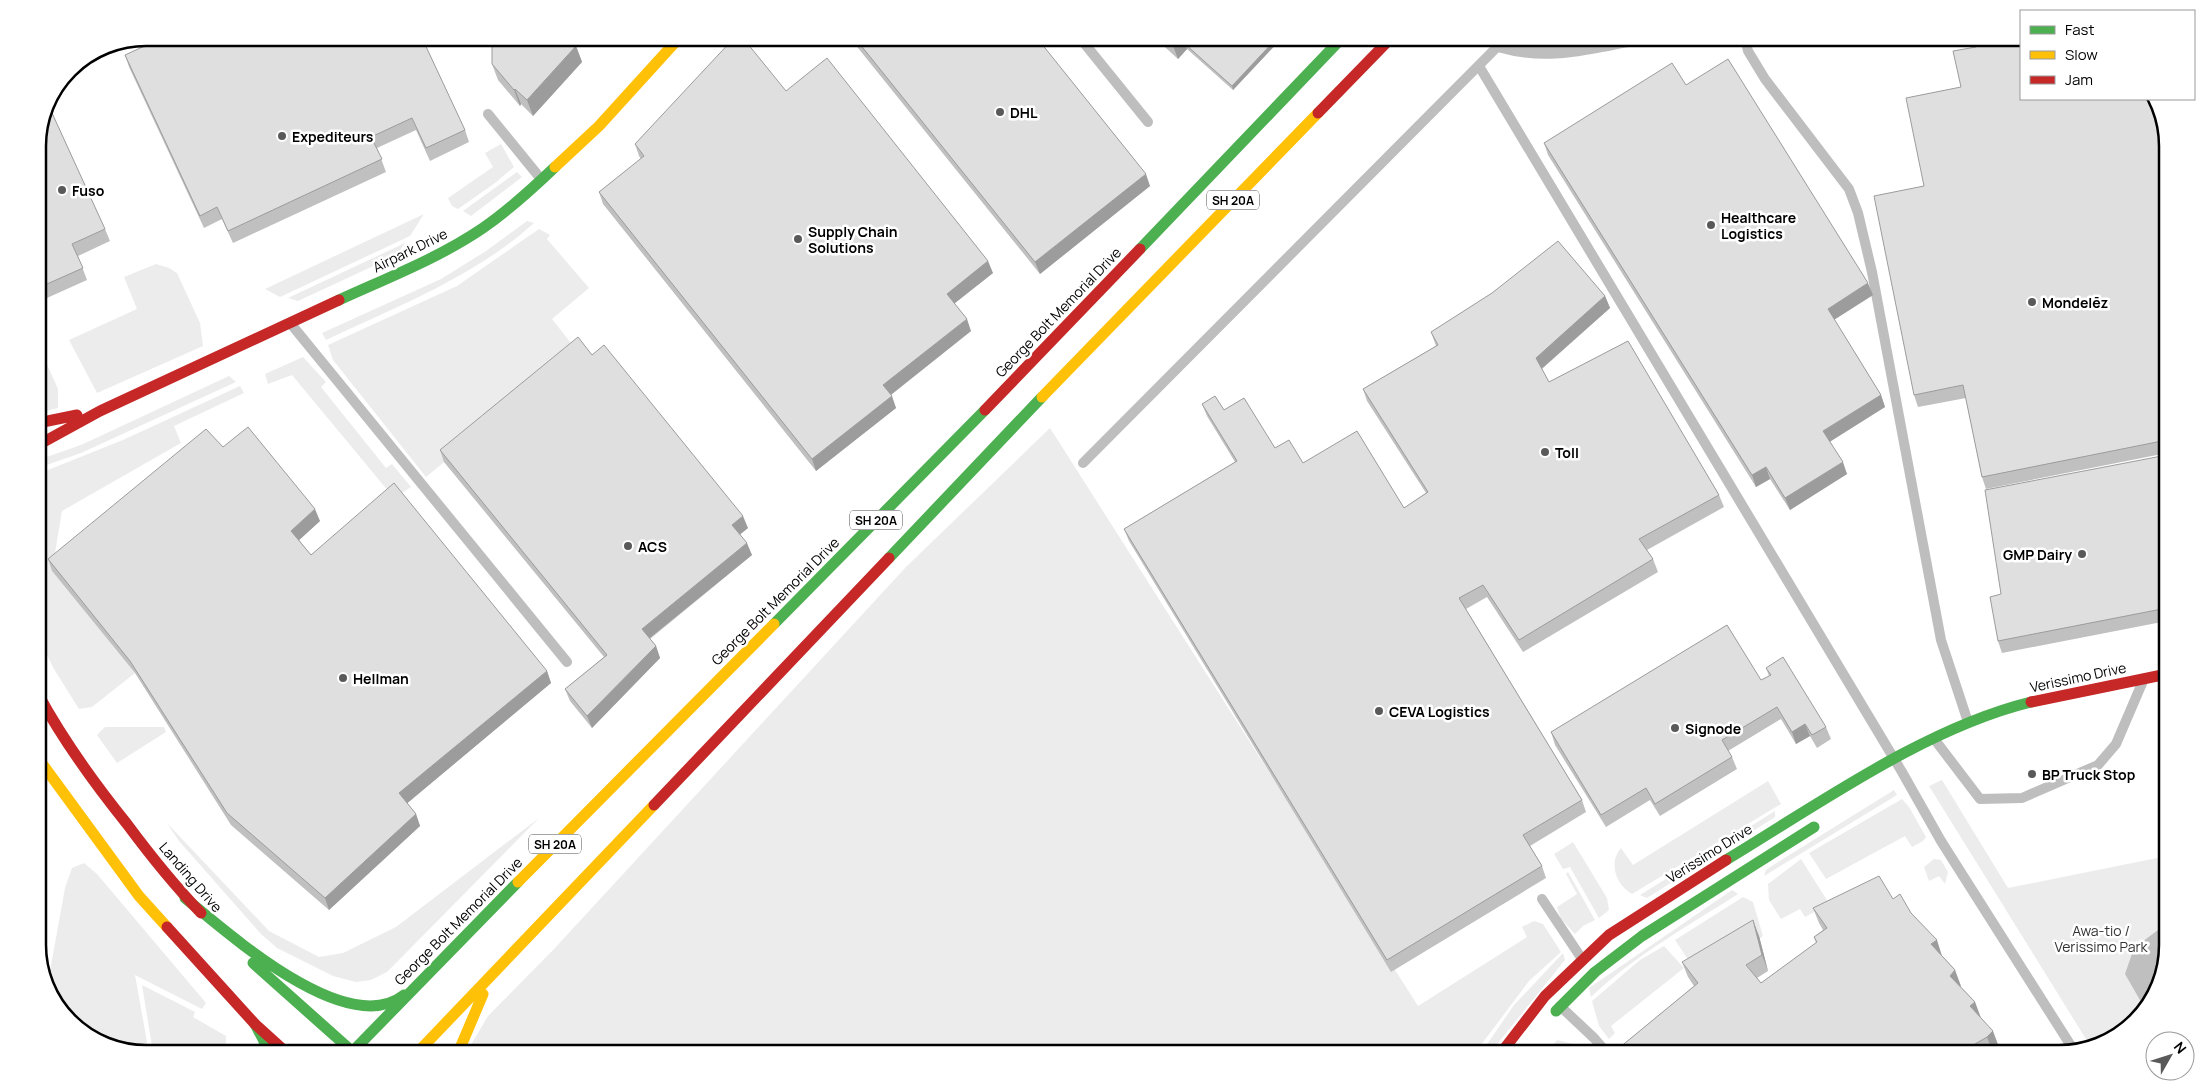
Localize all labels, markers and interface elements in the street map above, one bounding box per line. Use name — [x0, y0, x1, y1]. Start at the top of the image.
legend — [2020, 10, 2195, 100]
text: Fast — [2065, 19, 2094, 40]
text: Slow — [2065, 44, 2098, 65]
text: Jam — [2065, 69, 2093, 90]
place label: DHL — [1010, 103, 1038, 122]
marker: DHL — [994, 106, 1006, 118]
place label: Expediteurs — [292, 127, 374, 146]
marker: Expediteurs — [276, 130, 288, 142]
place label: Fuso — [72, 181, 105, 200]
marker: Fuso — [56, 184, 68, 196]
road number: SH 20A — [1207, 190, 1259, 210]
place label: Healthcare Logistics — [1721, 208, 1796, 243]
marker: Healthcare Logistics — [1705, 219, 1717, 231]
place label: Supply Chain Solutions — [808, 222, 898, 257]
street label: Airpark Drive — [370, 224, 450, 276]
marker: Supply Chain Solutions — [792, 233, 804, 245]
street label: George Bolt Memorial Drive — [991, 243, 1125, 381]
place label: Mondelēz — [2042, 293, 2108, 312]
marker: Mondelēz — [2026, 296, 2038, 308]
place label: Toll — [1555, 443, 1579, 462]
marker: Toll — [1539, 446, 1551, 458]
road number: SH 20A — [850, 510, 902, 530]
street label: George Bolt Memorial Drive — [707, 533, 843, 669]
place label: ACS — [638, 537, 667, 556]
marker: ACS — [622, 540, 634, 552]
place label: GMP Dairy — [2003, 545, 2072, 564]
marker: GMP Dairy — [2076, 548, 2088, 560]
street label: Verissimo Drive — [2028, 658, 2128, 696]
place label: Hellman — [353, 669, 409, 688]
marker: Hellman — [337, 672, 349, 684]
place label: CEVA Logistics — [1389, 702, 1490, 721]
marker: CEVA Logistics — [1373, 705, 1385, 717]
place label: Signode — [1685, 719, 1741, 738]
marker: Signode — [1669, 722, 1681, 734]
place label: BP Truck Stop — [2042, 765, 2136, 784]
marker: BP Truck Stop — [2026, 768, 2038, 780]
street label: Verissimo Drive — [1663, 819, 1755, 887]
road number: SH 20A — [529, 834, 581, 854]
street label: Landing Drive — [155, 838, 227, 916]
street label: George Bolt Memorial Drive — [390, 853, 526, 989]
park label: Awa-tio / Verissimo Park — [2055, 921, 2148, 956]
north arrow — [2145, 1031, 2195, 1081]
text: N — [2170, 1038, 2191, 1057]

